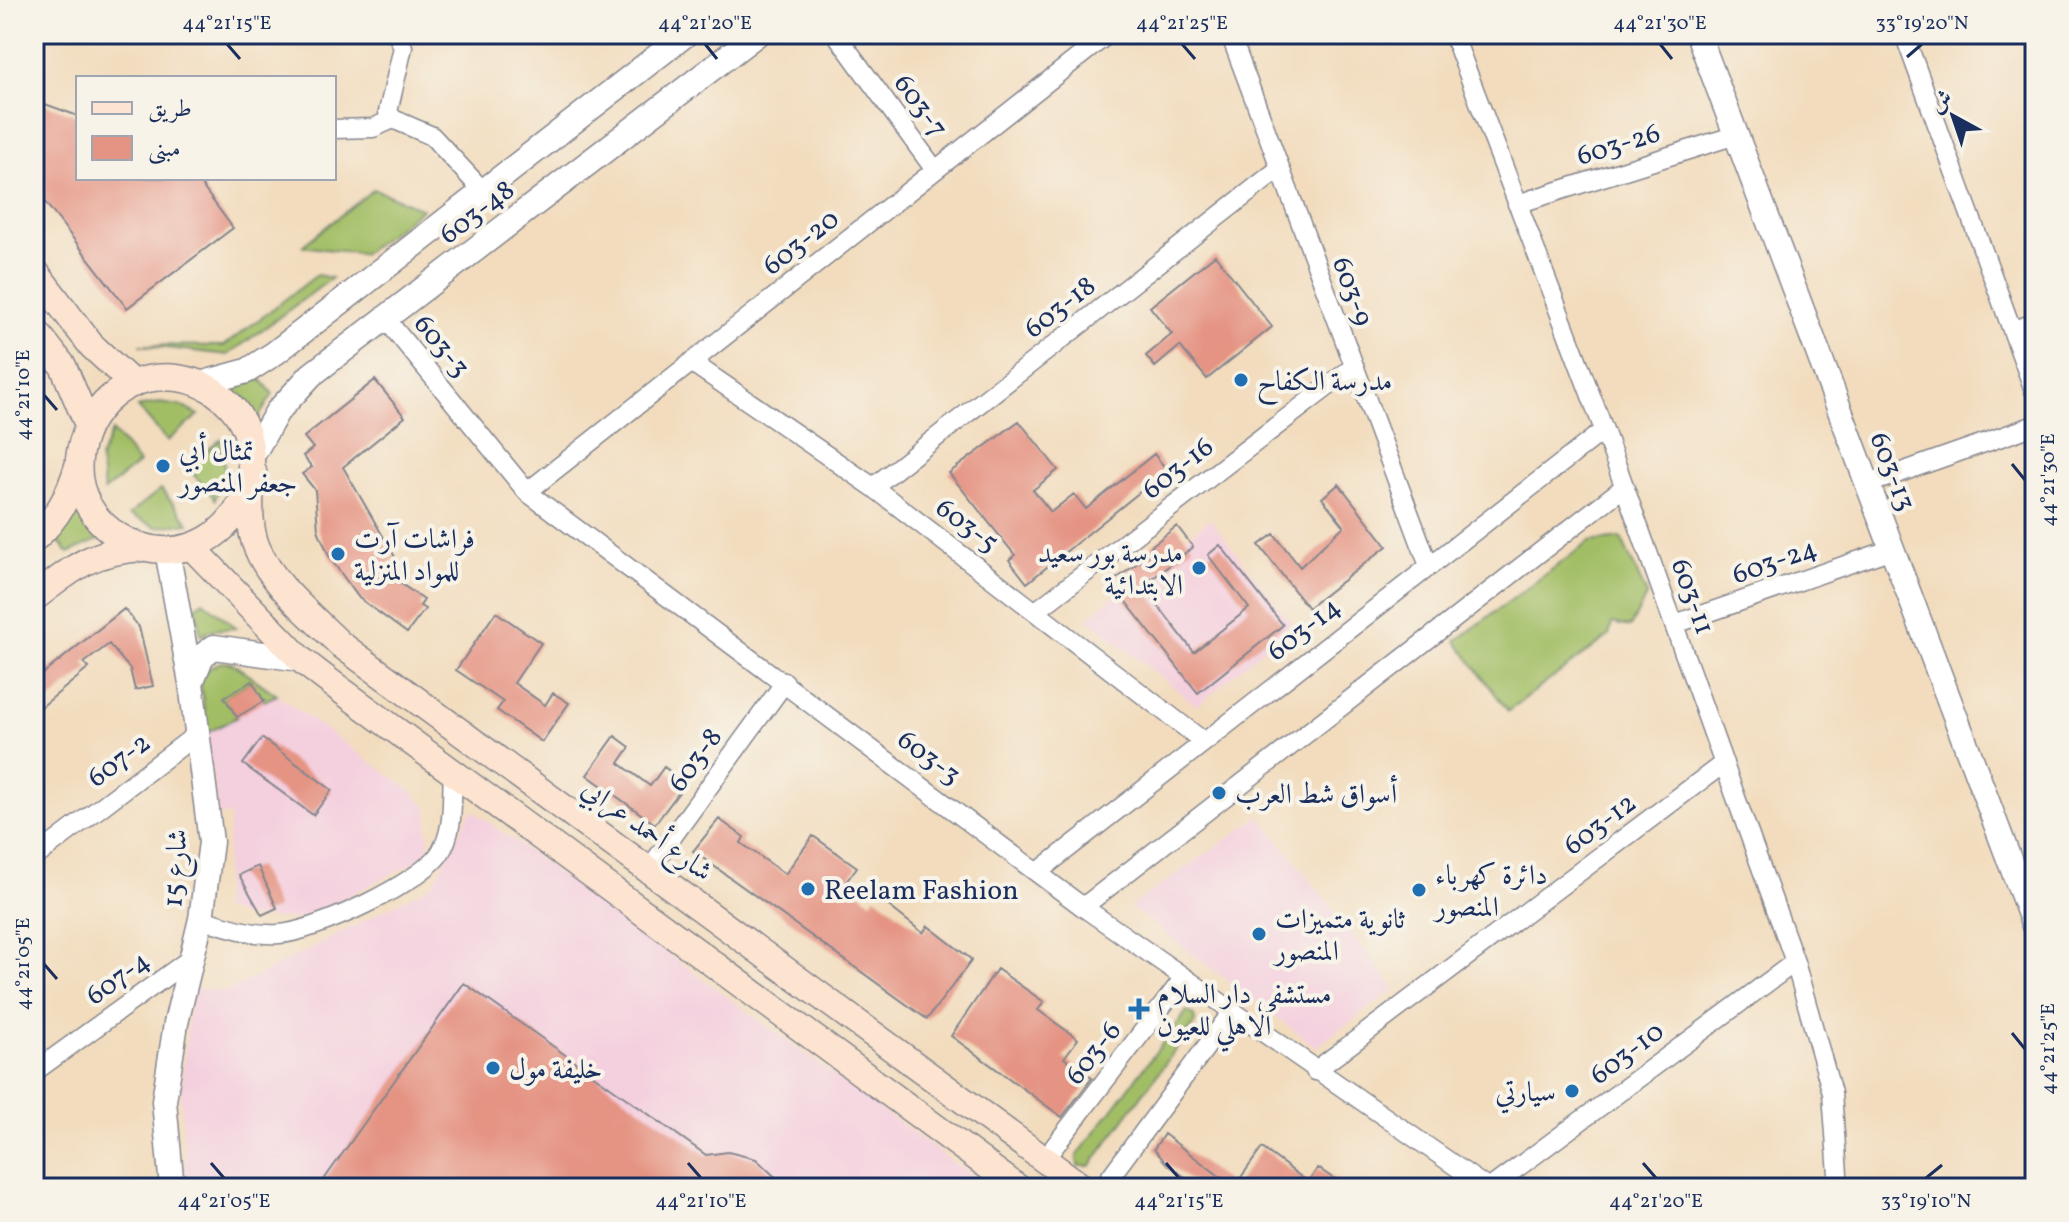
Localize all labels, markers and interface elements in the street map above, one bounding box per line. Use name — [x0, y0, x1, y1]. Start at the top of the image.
text: 44°21'15"E — [182, 10, 272, 38]
text: 44°21'20"E — [658, 10, 752, 38]
text: 44°21'25"E — [1136, 10, 1228, 38]
text: 44°21'30"E — [1613, 10, 1707, 38]
text: 33°19'20"N — [1875, 10, 1969, 38]
street label: 603-7 — [884, 67, 956, 146]
legend — [76, 76, 336, 180]
north arrow — [1913, 76, 1993, 156]
text: ش — [1923, 84, 1960, 121]
text: طريق — [148, 93, 192, 127]
street label: 603-26 — [1572, 114, 1665, 177]
text: مبنى — [148, 133, 181, 167]
street label: 603-48 — [432, 172, 523, 254]
street label: 603-20 — [755, 201, 848, 285]
street label: 603-9 — [1321, 252, 1382, 332]
street label: 603-18 — [1016, 268, 1105, 348]
street label: 603-3 — [404, 307, 478, 386]
text: 44°21'10"E — [10, 349, 38, 441]
place label: مدرسة الكفاح — [1257, 363, 1393, 406]
marker: مدرسة الكفاح — [1232, 371, 1250, 389]
street label: 603-13 — [1859, 427, 1924, 517]
street label: 603-16 — [1134, 429, 1223, 509]
place label: تمثال أبي جعفر المنصور — [176, 431, 297, 504]
text: 44°21'30"E — [2035, 433, 2063, 527]
marker: تمثال أبي جعفر المنصور — [154, 457, 172, 475]
street label: 603-5 — [927, 489, 1006, 563]
place label: فراشات آرت للمواد المنزلية — [354, 521, 475, 592]
street label: 603-24 — [1727, 530, 1822, 595]
place label: مدرسة بور سعيد الابتدائية — [1038, 535, 1183, 606]
marker: فراشات آرت للمواد المنزلية — [329, 545, 347, 563]
street label: 603-11 — [1660, 553, 1723, 640]
marker: مدرسة بور سعيد الابتدائية — [1190, 559, 1208, 577]
street label: 603-14 — [1259, 589, 1350, 671]
street label: 603-8 — [659, 720, 733, 800]
street label: 603-3 — [889, 721, 968, 795]
street label: 607-2 — [80, 724, 159, 798]
street label: شارع أحمد عرابي — [572, 769, 721, 893]
place label: أسواق شط العرب — [1235, 774, 1398, 815]
marker: أسواق شط العرب — [1210, 784, 1228, 802]
street label: 603-12 — [1556, 785, 1645, 865]
street label: شارع 15 — [154, 828, 201, 909]
place label: دائرة كهرباء المنصور — [1432, 857, 1548, 928]
place label: Reelam Fashion — [824, 872, 1019, 911]
marker: Reelam Fashion — [799, 880, 817, 898]
marker: دائرة كهرباء المنصور — [1410, 881, 1428, 899]
place label: ثانوية متميزات المنصور — [1272, 901, 1405, 972]
text: 44°21'05"E — [10, 918, 38, 1010]
marker: ثانوية متميزات المنصور — [1250, 925, 1268, 943]
street label: 607-4 — [78, 943, 158, 1016]
place label: مستشفى دار السلام الاهلي للعيون — [1157, 976, 1332, 1052]
marker: مستشفى دار السلام الاهلي للعيون — [1128, 998, 1150, 1020]
text: 44°21'25"E — [2035, 1003, 2063, 1095]
street label: 603-6 — [1057, 1013, 1131, 1094]
street label: 603-10 — [1582, 1013, 1673, 1095]
place label: خليفة مول — [509, 1051, 603, 1090]
marker: خليفة مول — [484, 1059, 502, 1077]
place label: سيارتي — [1495, 1074, 1556, 1114]
marker: سيارتي — [1563, 1082, 1581, 1100]
text: 44°21'05"E — [178, 1188, 270, 1216]
text: 44°21'10"E — [655, 1188, 747, 1216]
text: 44°21'15"E — [1134, 1188, 1224, 1216]
text: 44°21'20"E — [1609, 1188, 1703, 1216]
text: 33°19'10"N — [1881, 1188, 1971, 1216]

